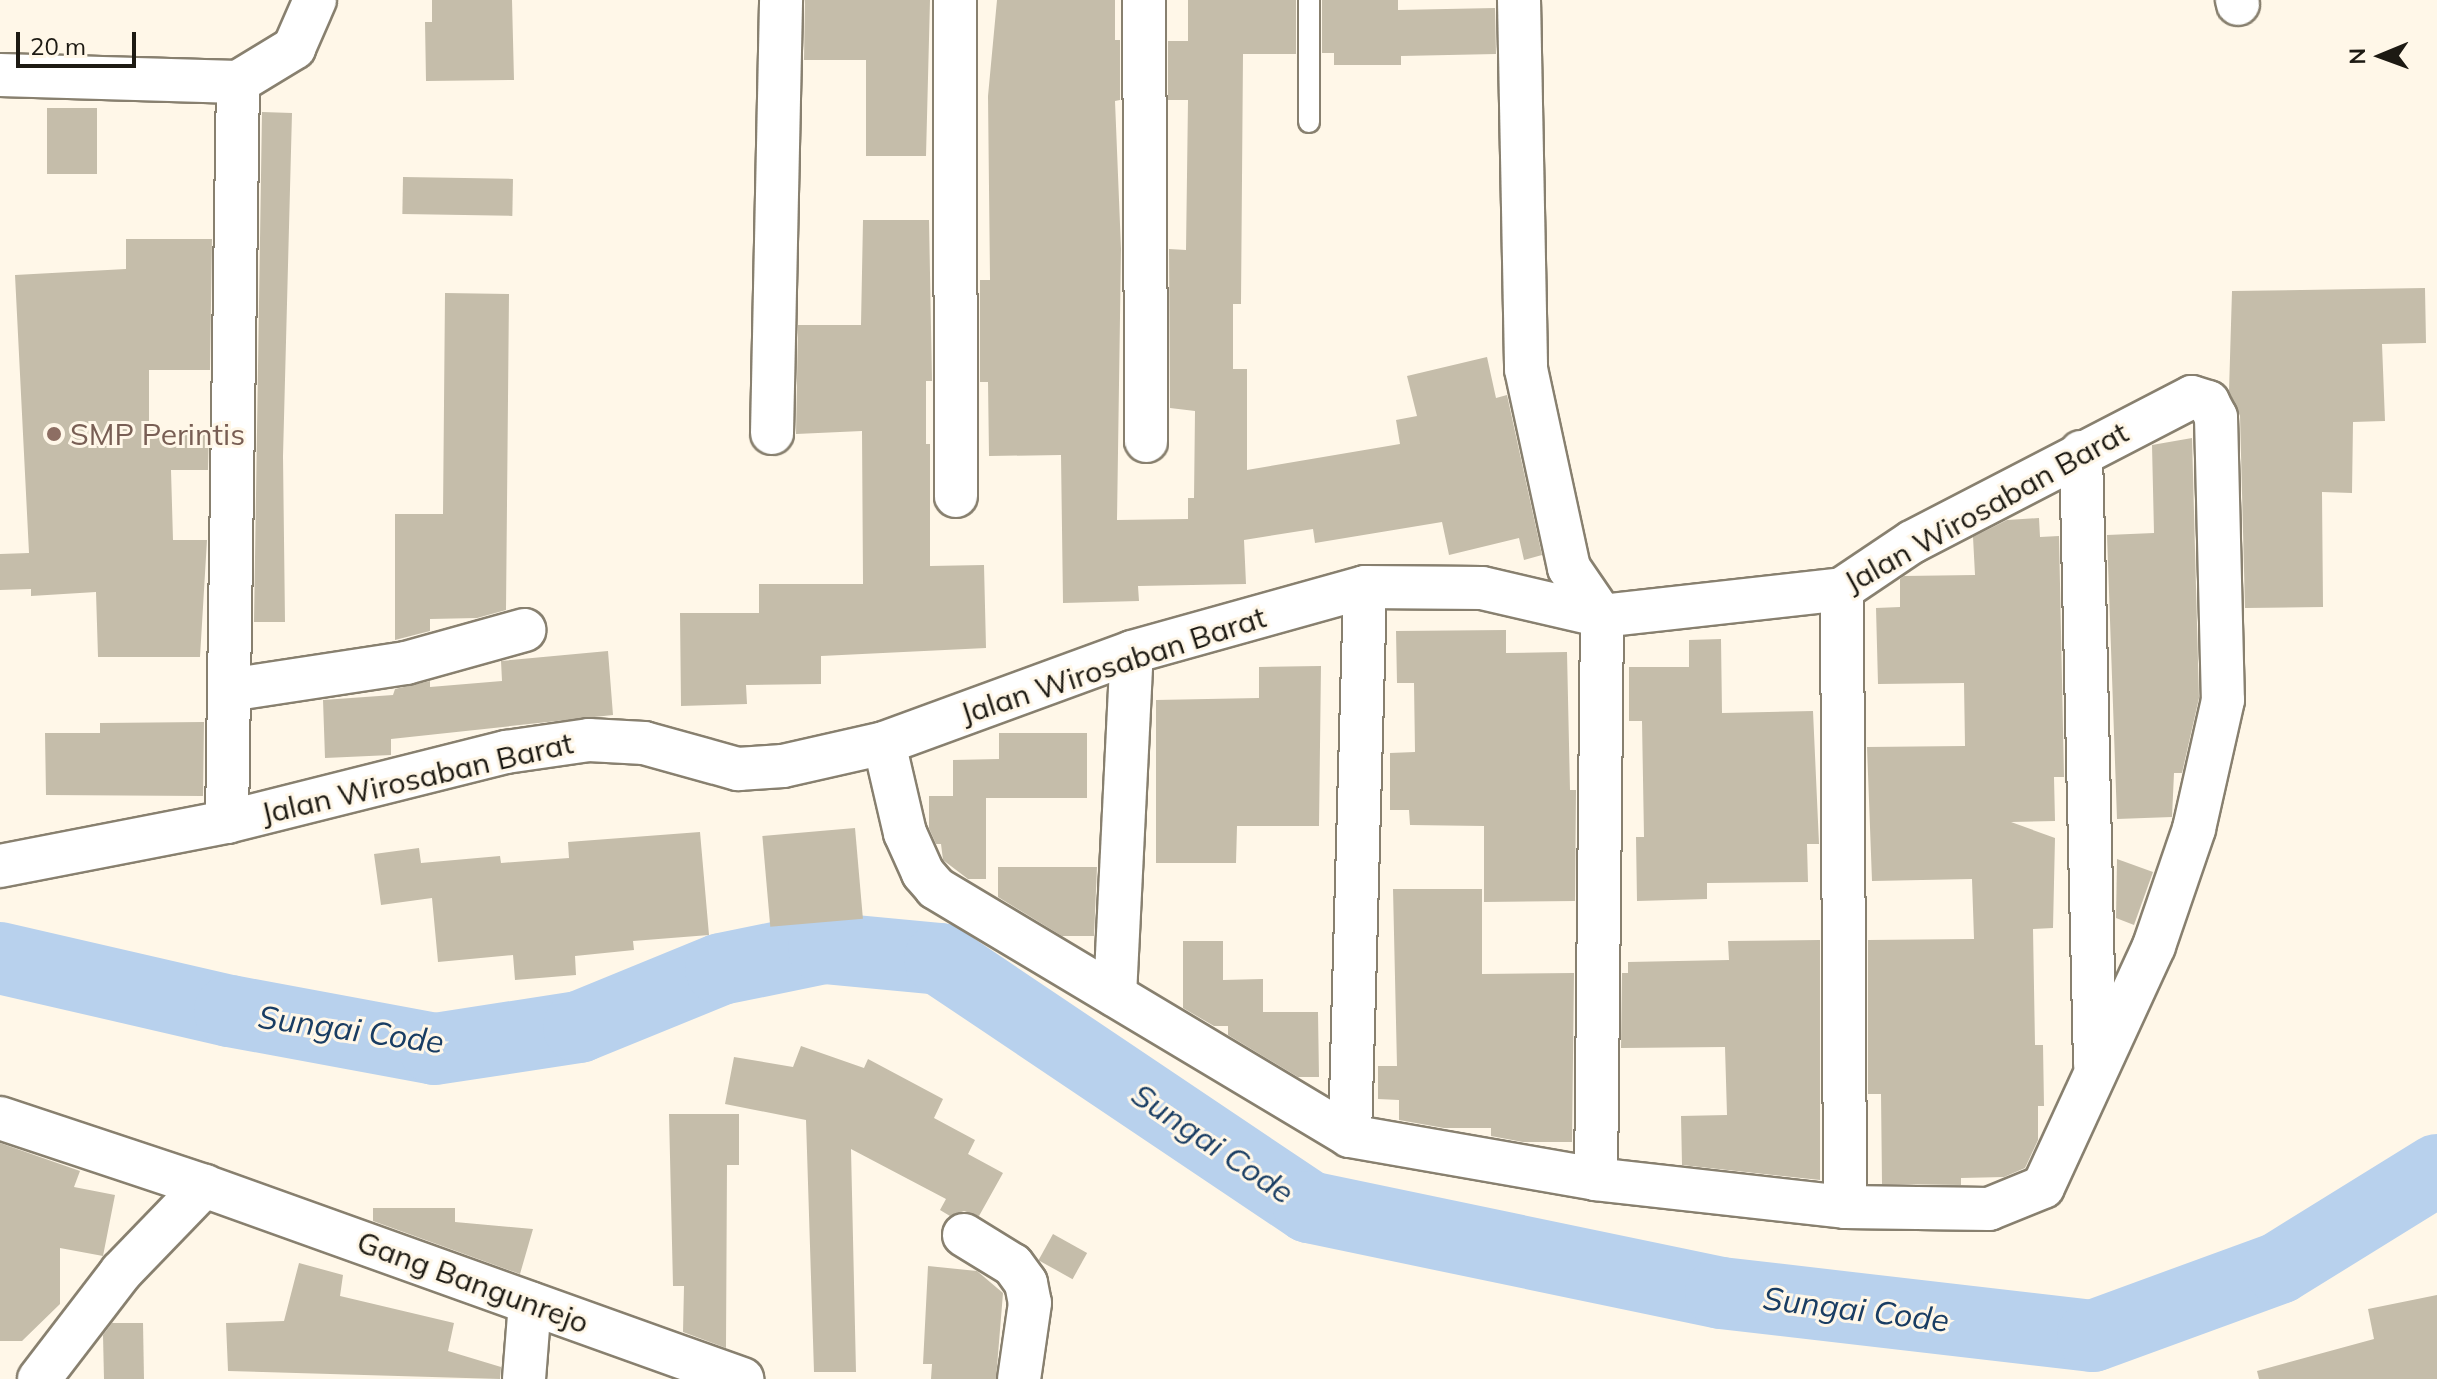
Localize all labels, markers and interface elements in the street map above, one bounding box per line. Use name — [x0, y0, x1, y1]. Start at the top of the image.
scale bar — [20, 16, 140, 66]
north arrow — [2341, 16, 2421, 96]
text: 20 m — [30, 31, 86, 61]
text: N — [2343, 48, 2371, 65]
street label: Jalan Wirosaban Barat — [1838, 414, 2134, 600]
place label: SMP Perintis — [70, 416, 245, 452]
marker: SMP Perintis — [45, 425, 63, 443]
street label: Jalan Wirosaban Barat — [956, 599, 1270, 731]
street label: Jalan Wirosaban Barat — [258, 725, 576, 831]
water label: Sungai Code — [256, 997, 446, 1061]
water label: Sungai Code — [1125, 1075, 1301, 1211]
street label: Gang Bangunrejo — [352, 1223, 594, 1341]
water label: Sungai Code — [1761, 1279, 1951, 1339]

